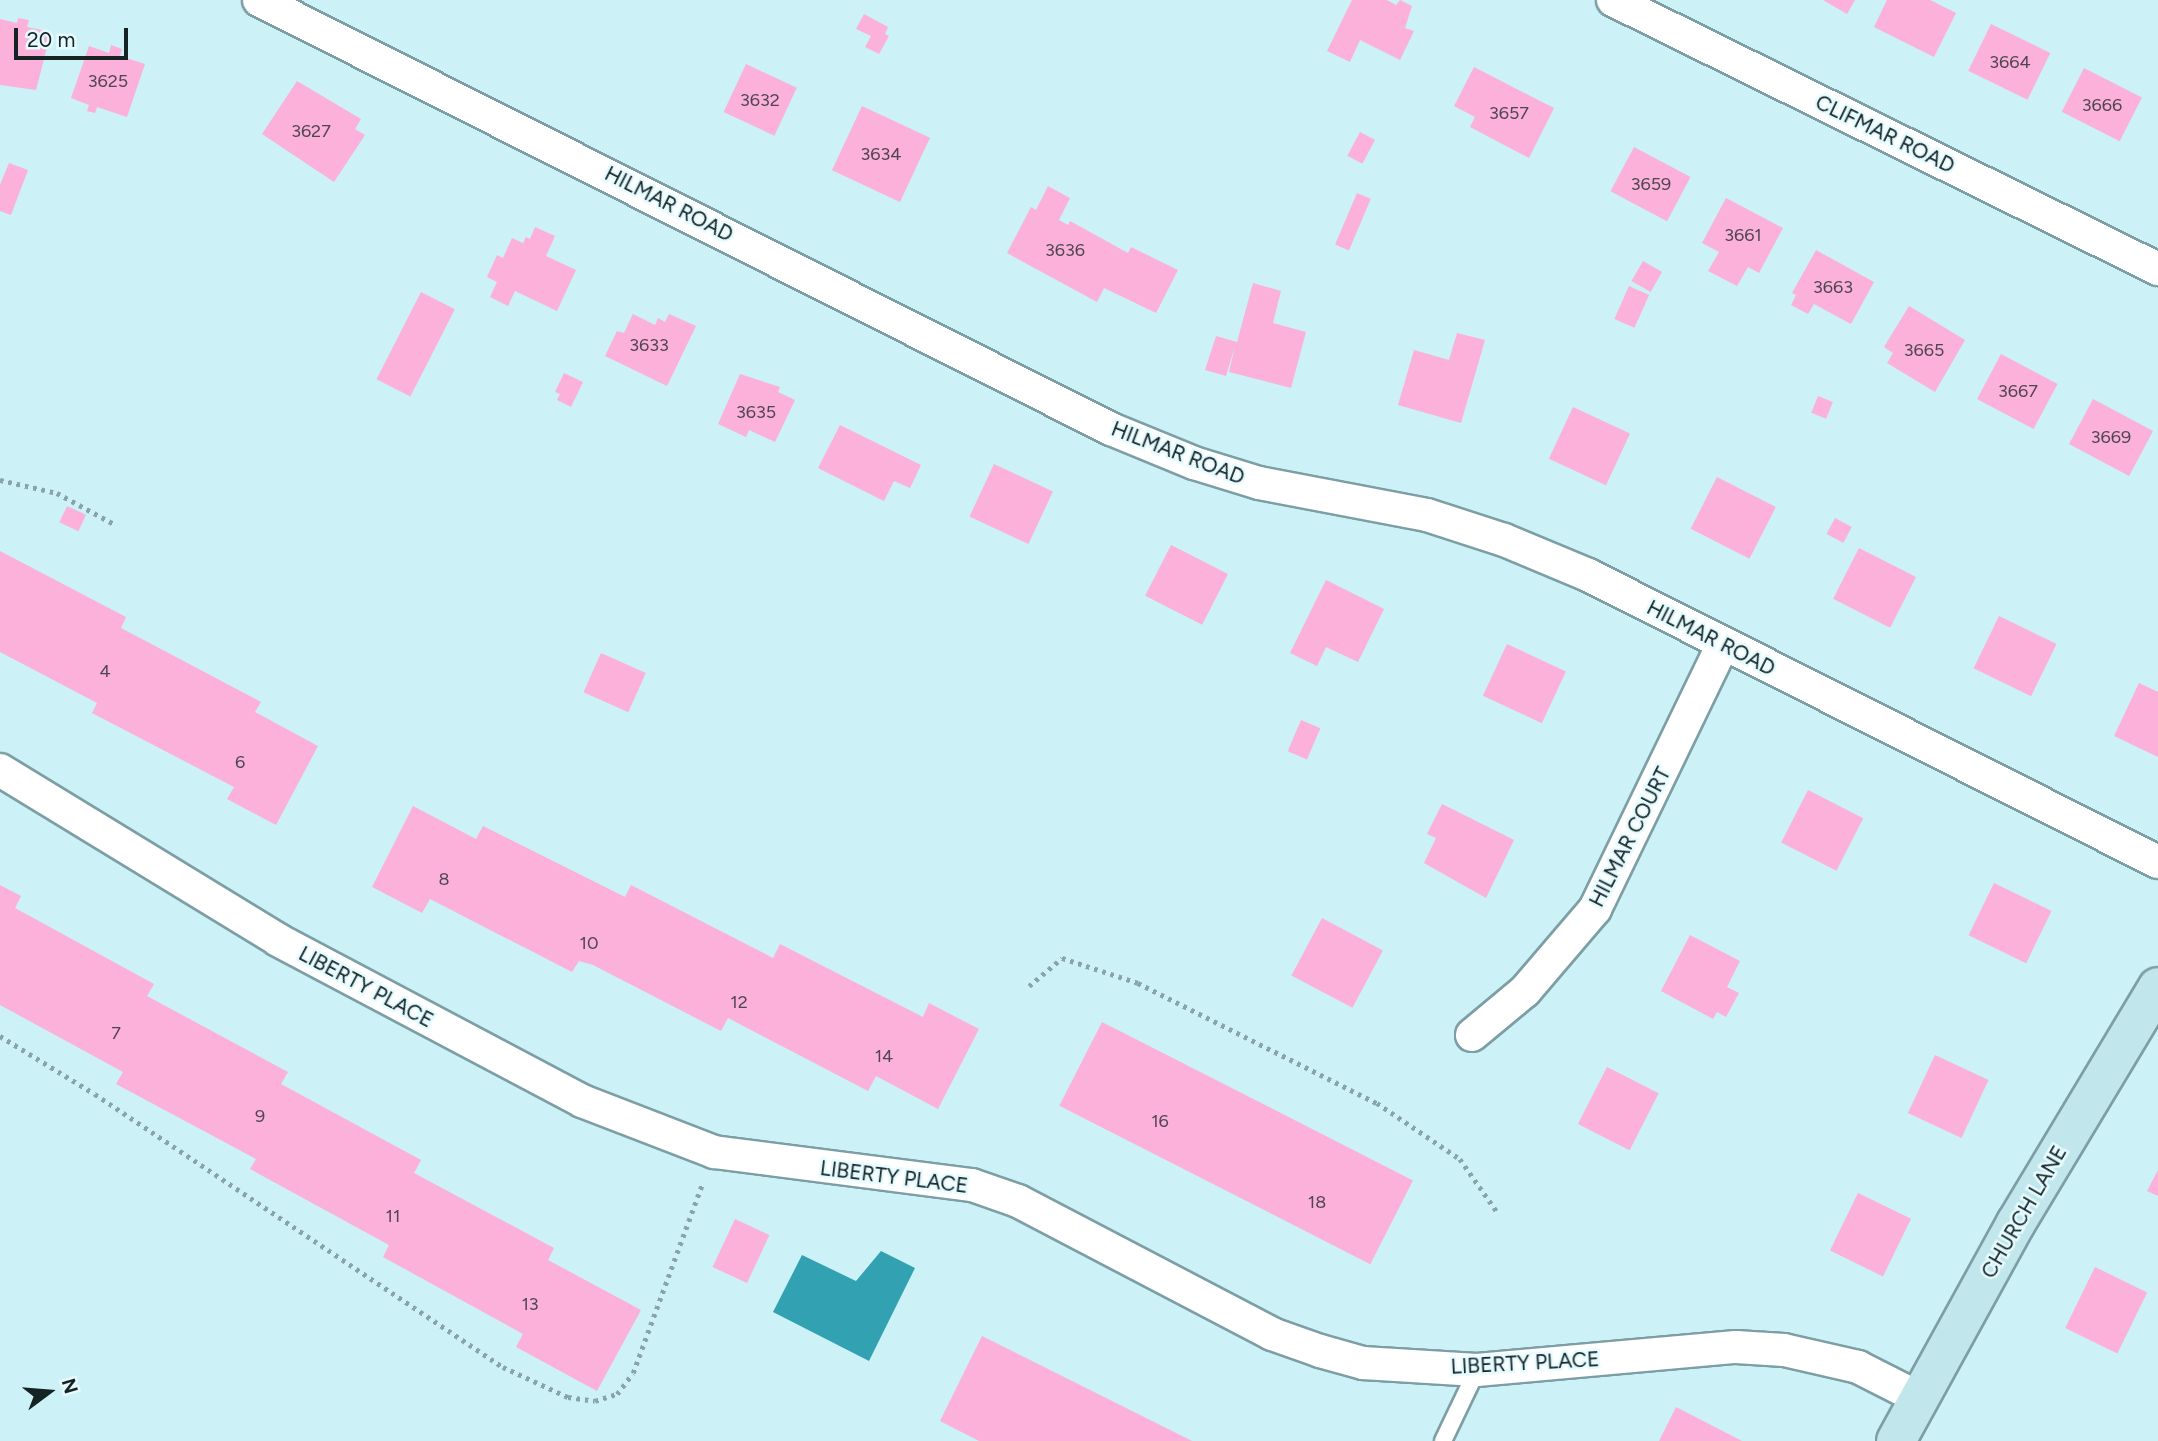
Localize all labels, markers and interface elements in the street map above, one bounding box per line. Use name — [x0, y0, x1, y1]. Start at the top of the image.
scale bar — [18, 14, 131, 58]
text: 20 m — [27, 27, 75, 52]
house number: 3664 — [1989, 51, 2031, 73]
house number: 3625 — [88, 70, 128, 92]
house number: 3632 — [740, 89, 780, 111]
street label: CLIFMAR ROAD — [1811, 89, 1959, 179]
house number: 3666 — [2082, 94, 2122, 116]
house number: 3657 — [1489, 102, 1529, 124]
house number: 3627 — [291, 120, 331, 142]
house number: 3634 — [861, 143, 901, 165]
street label: HILMAR ROAD — [601, 161, 737, 247]
house number: 3659 — [1631, 173, 1671, 195]
house number: 3661 — [1724, 224, 1762, 246]
house number: 3636 — [1045, 239, 1085, 261]
house number: 3663 — [1813, 276, 1853, 298]
house number: 3633 — [629, 334, 669, 356]
house number: 3665 — [1904, 339, 1944, 361]
house number: 3667 — [1998, 380, 2038, 402]
house number: 3635 — [736, 401, 776, 423]
street label: HILMAR ROAD — [1108, 416, 1248, 490]
house number: 3669 — [2091, 426, 2131, 448]
street label: HILMAR ROAD — [1643, 595, 1779, 681]
house number: 4 — [99, 660, 111, 682]
house number: 6 — [235, 751, 245, 773]
street label: HILMAR COURT — [1584, 763, 1676, 911]
house number: 8 — [438, 868, 450, 890]
house number: 10 — [580, 932, 598, 954]
street label: LIBERTY PLACE — [294, 941, 438, 1033]
house number: 12 — [730, 991, 748, 1013]
house number: 7 — [111, 1022, 121, 1044]
house number: 14 — [875, 1045, 893, 1067]
house number: 9 — [255, 1105, 265, 1127]
house number: 16 — [1151, 1110, 1169, 1132]
street label: CHURCH LANE — [1976, 1141, 2072, 1283]
street label: LIBERTY PLACE — [819, 1155, 969, 1199]
house number: 18 — [1308, 1191, 1326, 1213]
house number: 11 — [386, 1205, 400, 1227]
house number: 13 — [521, 1293, 539, 1315]
street label: LIBERTY PLACE — [1450, 1347, 1600, 1379]
north arrow — [14, 1357, 84, 1427]
text: N — [57, 1376, 83, 1396]

